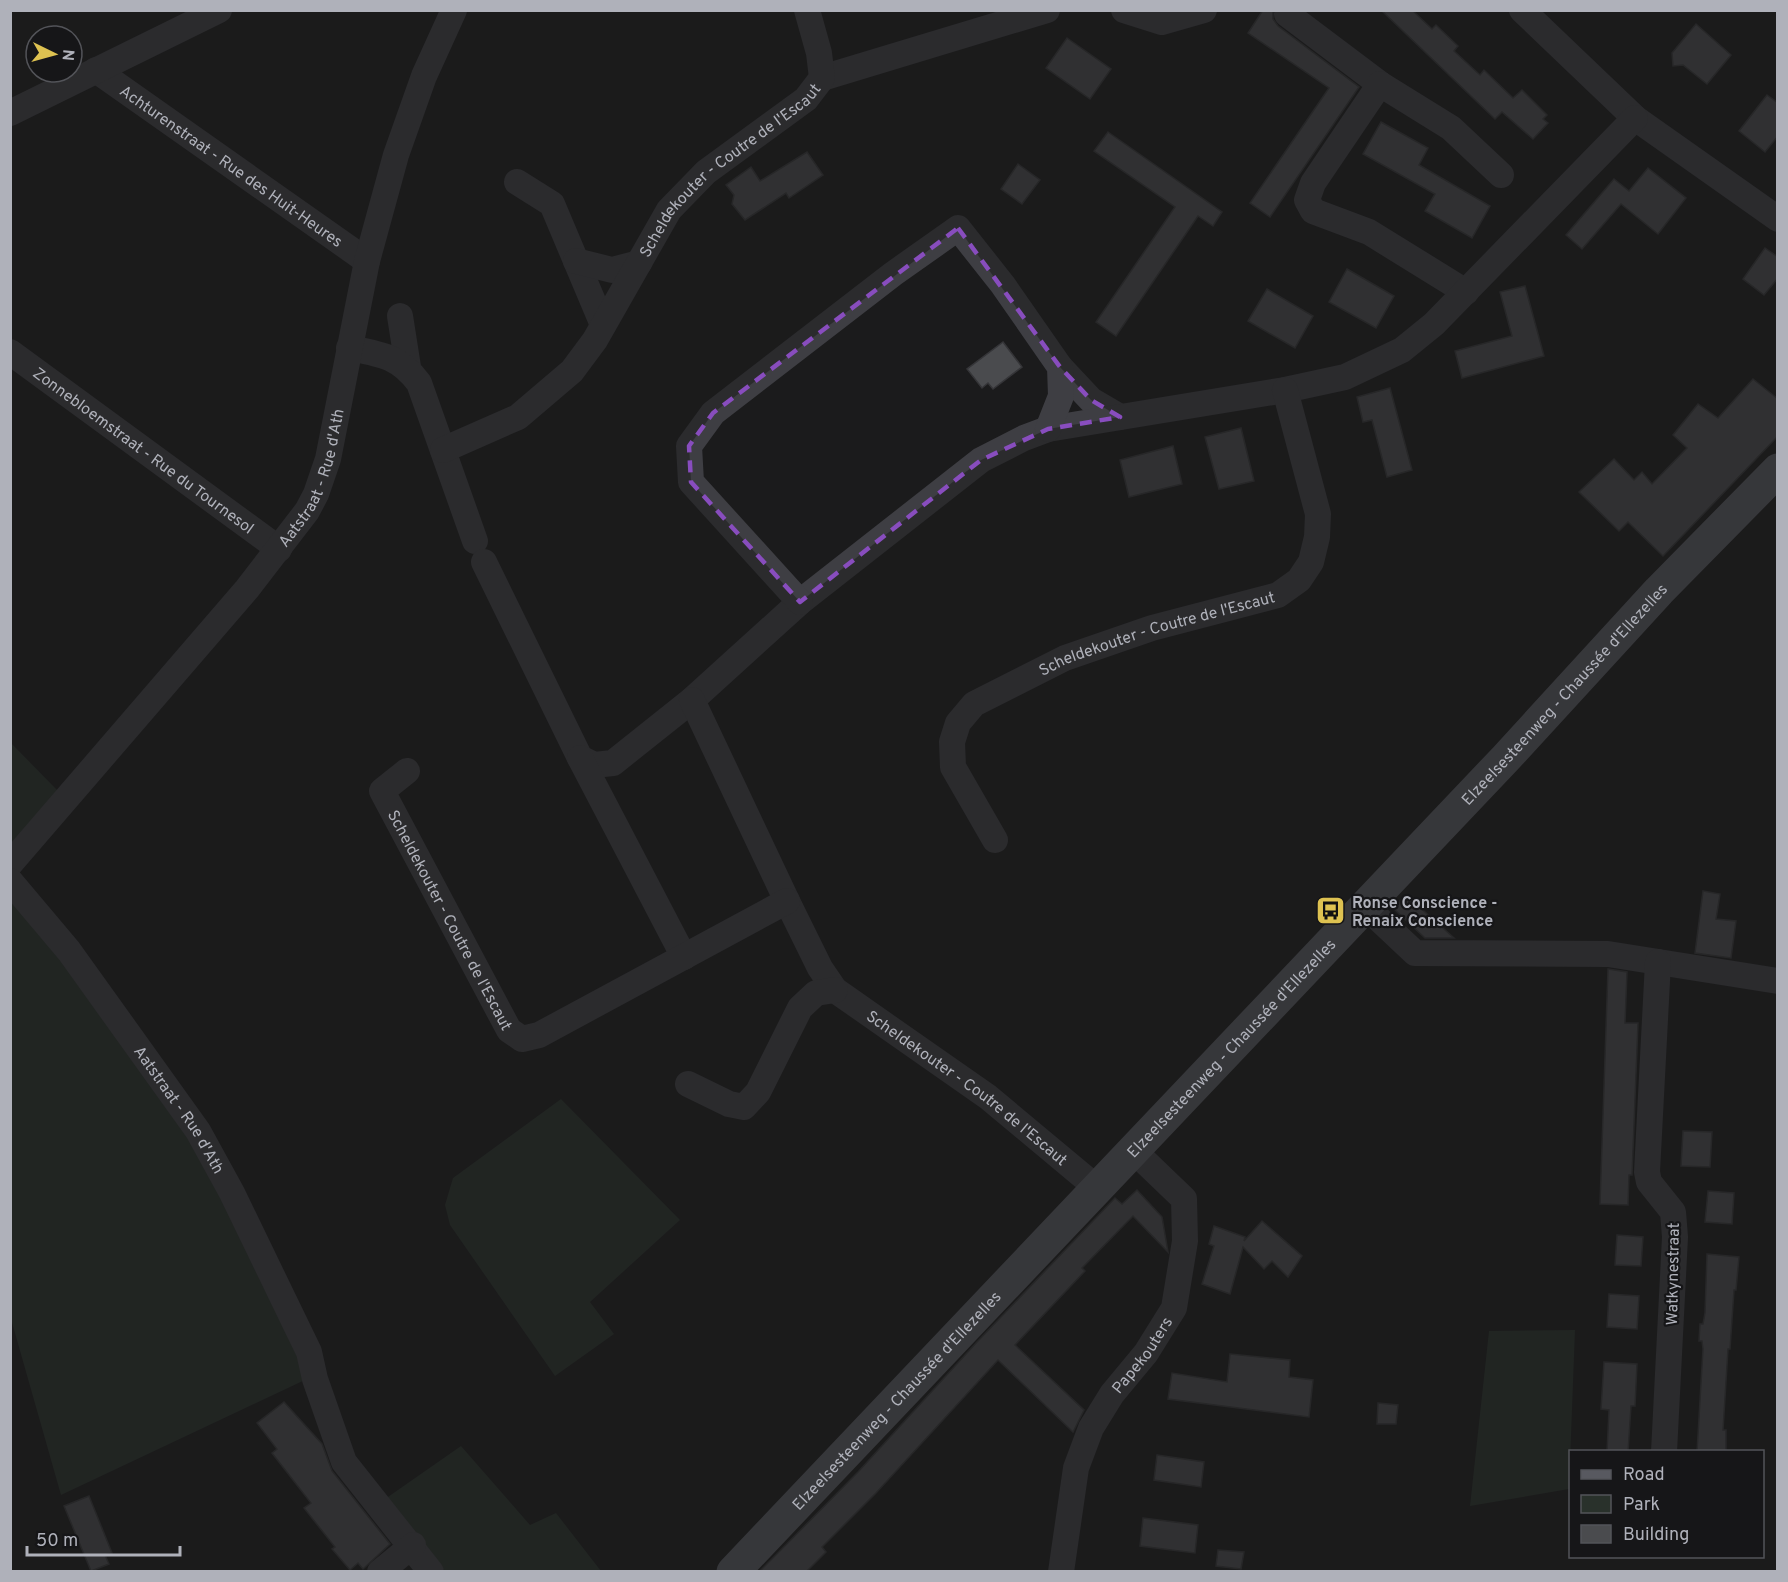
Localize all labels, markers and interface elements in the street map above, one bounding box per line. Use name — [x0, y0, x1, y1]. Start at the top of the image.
north arrow — [24, 24, 84, 84]
text: N — [56, 49, 77, 62]
street label: Scheldekouter - Coutre de l'Escaut — [636, 80, 826, 262]
street label: Achturenstraat - Rue des Huit-Heures — [115, 82, 346, 253]
street label: Zonnebloemstraat - Rue du Tournesol — [28, 364, 257, 539]
street label: Aatstraat - Rue d'Ath — [275, 407, 350, 552]
street label: Elzeelsesteenweg - Chaussée d'Ellezelles — [1458, 580, 1673, 810]
street label: Scheldekouter - Coutre de l'Escaut — [1036, 588, 1277, 682]
street label: Scheldekouter - Coutre de l'Escaut — [382, 807, 515, 1035]
place label: Ronse Conscience - Renaix Conscience — [1352, 894, 1498, 932]
bus stop icon: Ronse Conscience - Renaix Conscience — [1315, 895, 1347, 927]
street label: Elzeelsesteenweg - Chaussée d'Ellezelles — [1124, 935, 1341, 1163]
street label: Scheldekouter - Coutre de l'Escaut — [862, 1007, 1071, 1171]
street label: Aatstraat - Rue d'Ath — [128, 1043, 228, 1178]
street label: Watkynestraat — [1663, 1222, 1685, 1326]
street label: Elzeelsesteenweg - Chaussée d'Ellezelles — [789, 1288, 1006, 1515]
street label: Papekouters — [1108, 1314, 1178, 1399]
legend — [1569, 1450, 1764, 1558]
text: Road — [1623, 1464, 1665, 1487]
text: Park — [1623, 1494, 1660, 1517]
scale bar — [27, 1519, 180, 1557]
text: Building — [1623, 1524, 1689, 1547]
text: 50 m — [36, 1530, 78, 1553]

